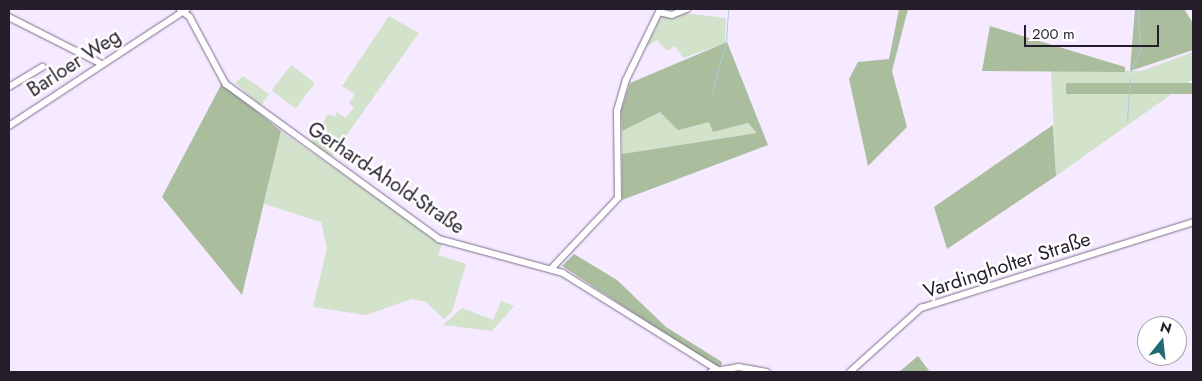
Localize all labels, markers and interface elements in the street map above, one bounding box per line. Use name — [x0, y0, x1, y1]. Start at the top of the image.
scale bar — [1027, 15, 1162, 47]
text: 200 m — [1032, 23, 1075, 45]
street label: Barloer Weg — [23, 24, 125, 102]
street label: Gerhard-Ahold-Straße — [303, 117, 469, 239]
street label: Vardingholter Straße — [921, 227, 1093, 303]
north arrow — [1137, 316, 1187, 366]
text: N — [1158, 316, 1174, 339]

